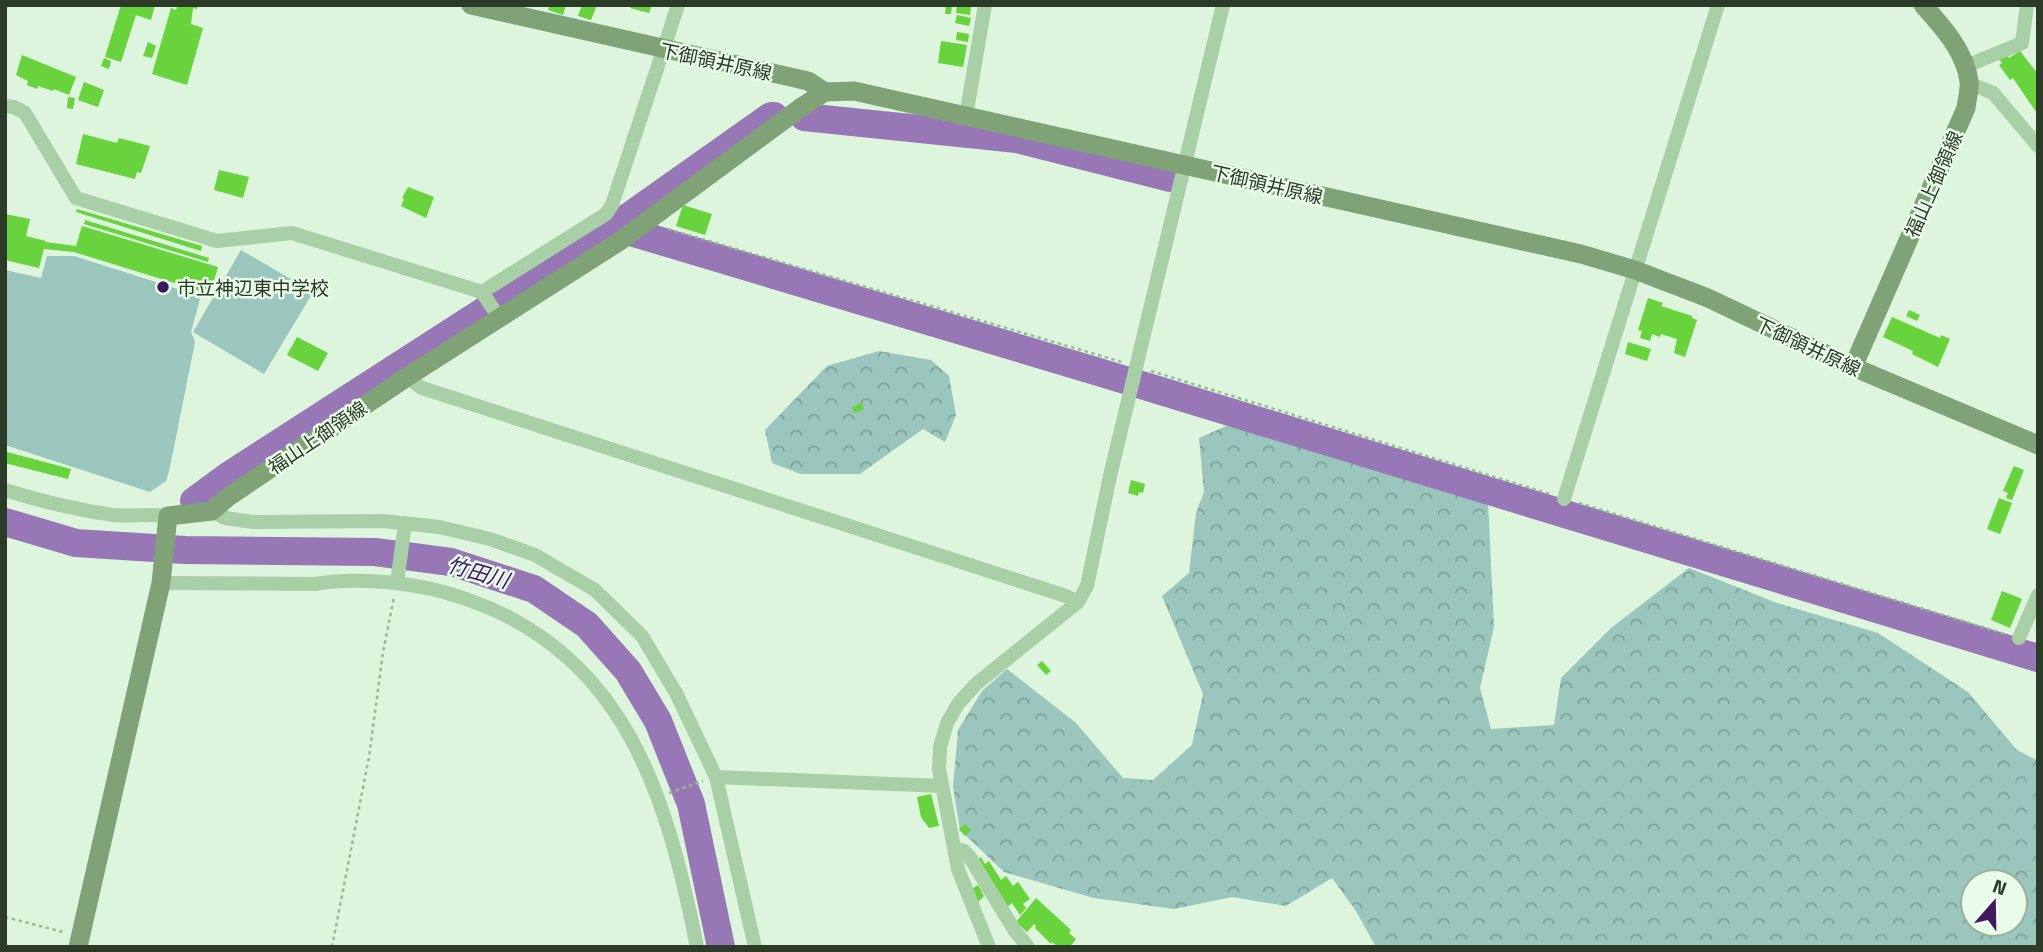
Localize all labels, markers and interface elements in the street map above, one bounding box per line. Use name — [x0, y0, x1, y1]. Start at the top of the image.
street label: 下御領井原線 — [657, 35, 775, 87]
street label: 福山上御領線 — [1897, 126, 1969, 242]
street label: 下御領井原線 — [1208, 157, 1326, 211]
place label: 市立神辺東中学校 — [177, 273, 329, 302]
marker: 市立神辺東中学校 — [155, 279, 171, 295]
street label: 下御領井原線 — [1750, 309, 1866, 383]
street label: 福山上御領線 — [262, 393, 372, 481]
water label: 竹田川 — [443, 548, 515, 597]
north arrow — [1959, 868, 2029, 938]
text: N — [1989, 871, 2011, 902]

